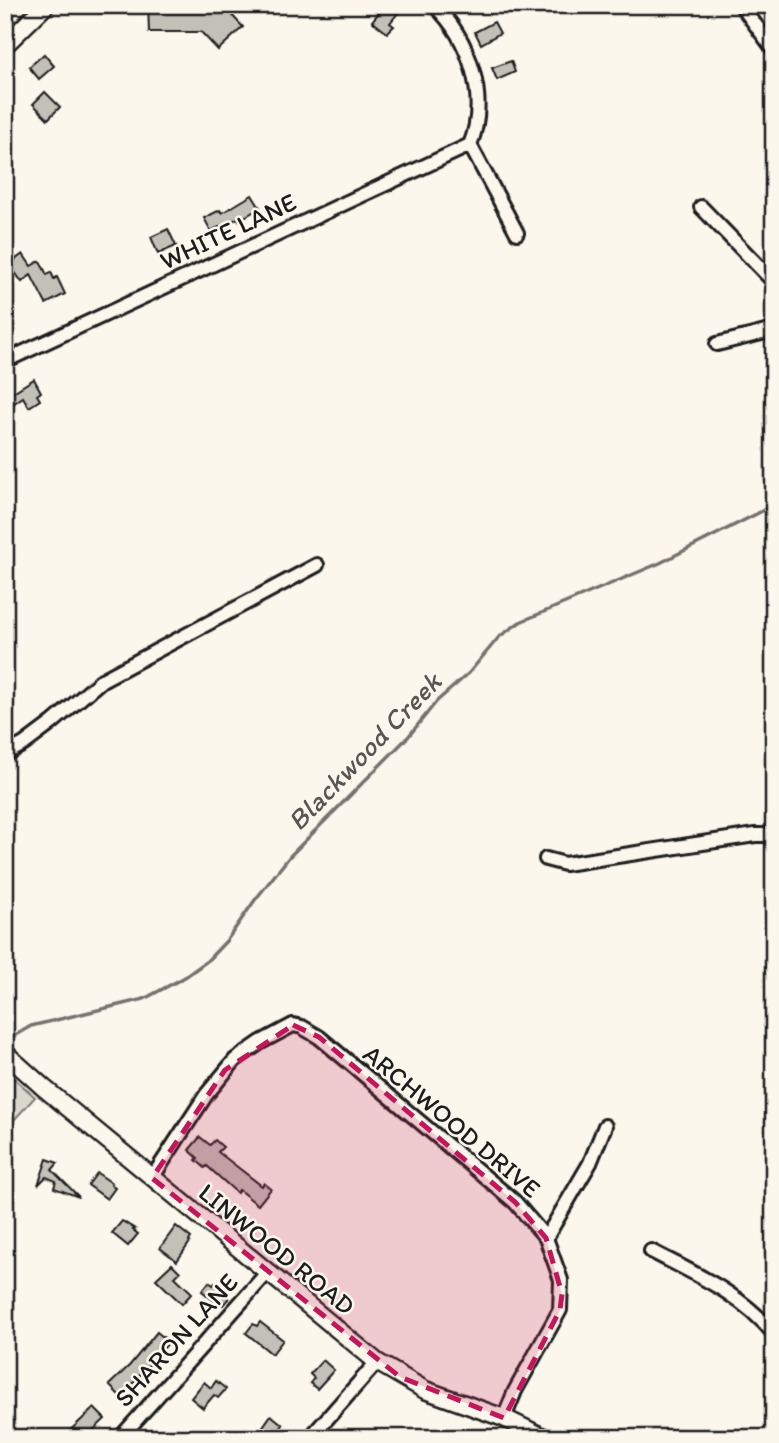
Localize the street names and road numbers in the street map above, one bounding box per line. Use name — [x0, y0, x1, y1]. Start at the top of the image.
street label: WHITE LANE — [155, 186, 301, 276]
street label: ARCHWOOD DRIVE — [357, 1038, 547, 1204]
street label: LINWOOD ROAD — [192, 1176, 362, 1322]
street label: SHARON LANE — [108, 1266, 244, 1414]

